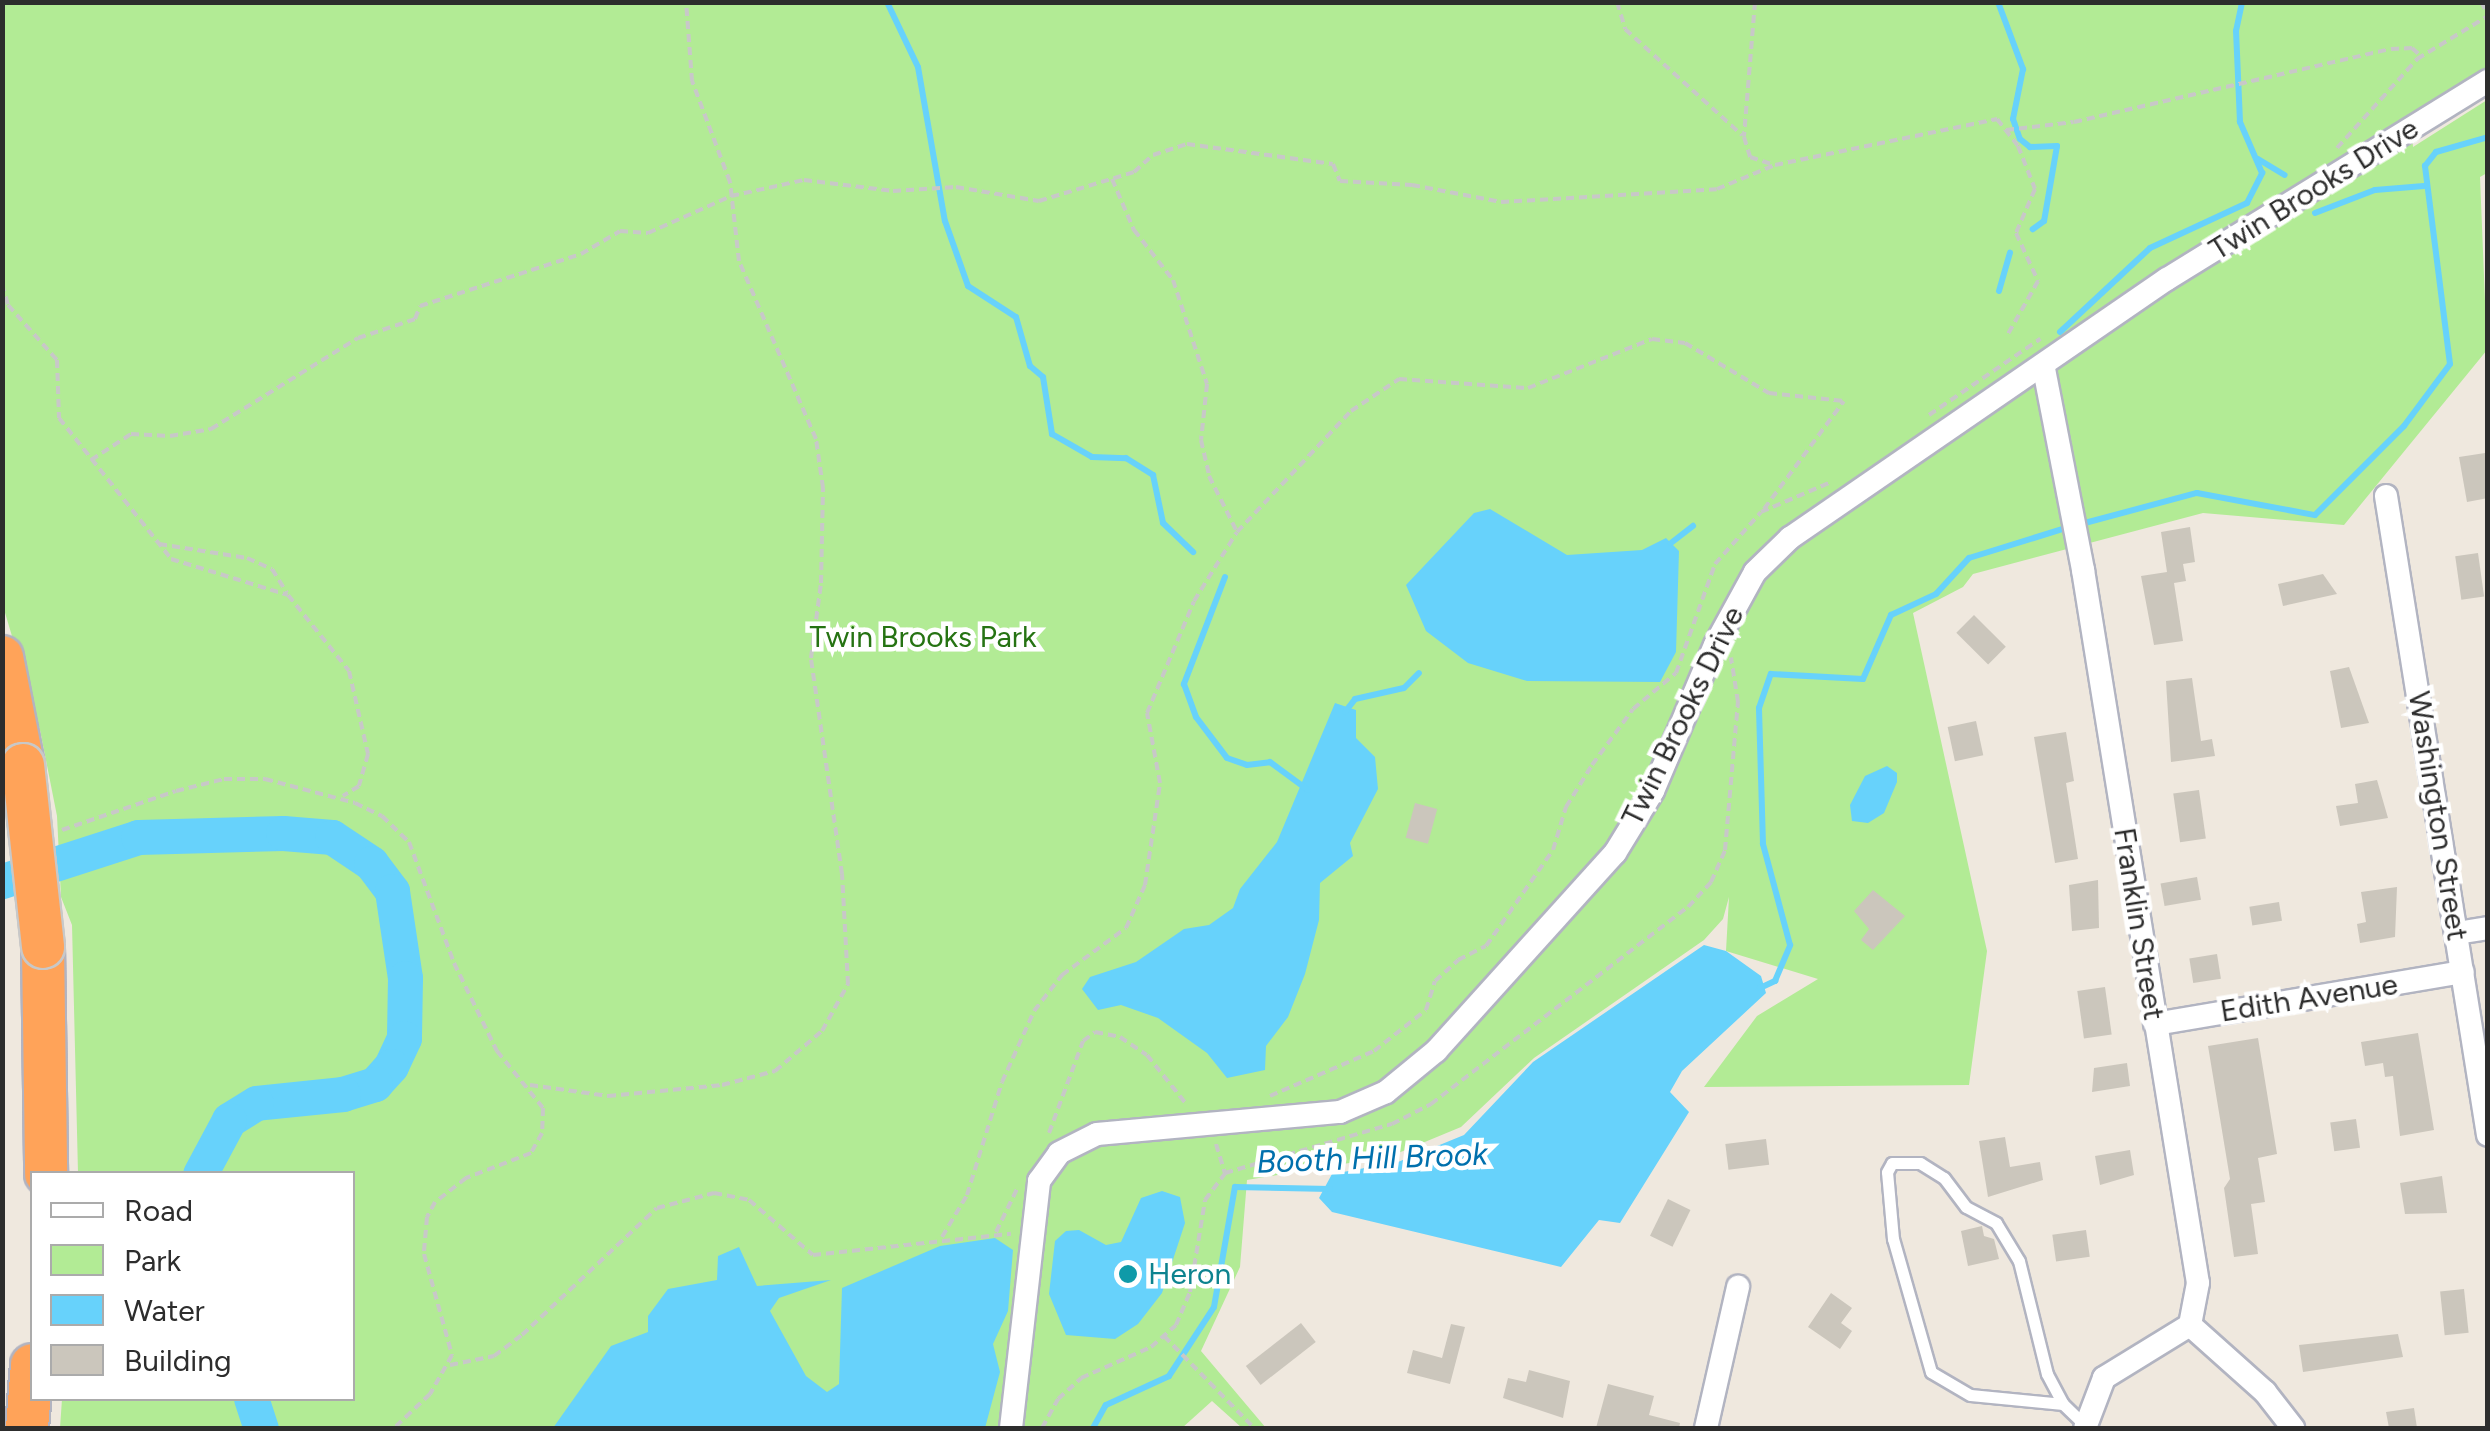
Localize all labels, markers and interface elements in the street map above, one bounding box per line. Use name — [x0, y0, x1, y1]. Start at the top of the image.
street label: Twin Brooks Drive — [2203, 110, 2425, 268]
street label: Twin Brooks Drive — [1614, 601, 1752, 831]
park label: Twin Brooks Park — [809, 619, 1037, 655]
street label: Washington Street — [2401, 689, 2475, 943]
street label: Franklin Street — [2106, 825, 2172, 1023]
street label: Edith Avenue — [2218, 966, 2400, 1030]
water label: Booth Hill Brook — [1256, 1135, 1488, 1181]
legend — [30, 1171, 355, 1401]
text: Road — [124, 1192, 193, 1229]
text: Park — [124, 1242, 181, 1279]
place label: Heron — [1148, 1256, 1231, 1292]
marker: Heron — [1117, 1263, 1139, 1285]
text: Water — [124, 1292, 205, 1329]
text: Building — [124, 1342, 232, 1379]

